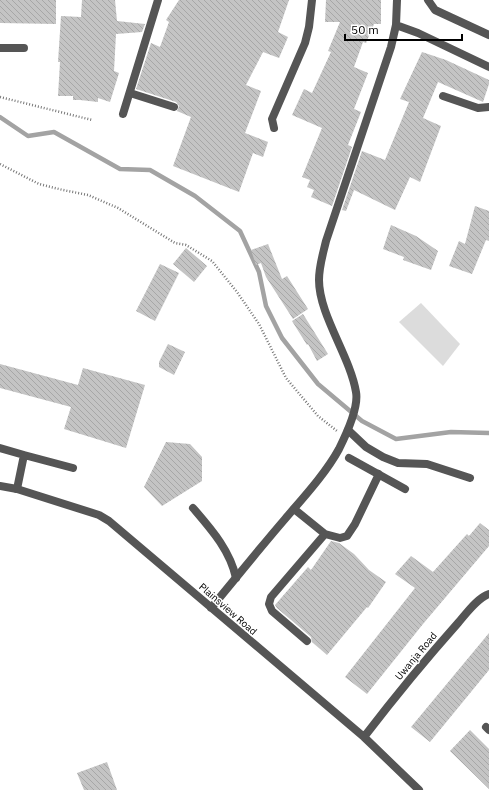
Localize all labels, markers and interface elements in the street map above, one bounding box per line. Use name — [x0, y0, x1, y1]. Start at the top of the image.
scale bar — [345, 16, 462, 42]
text: 50 m — [351, 22, 379, 37]
street label: Plainsview Road — [196, 580, 260, 638]
street label: Uwanja Road — [392, 629, 440, 683]

